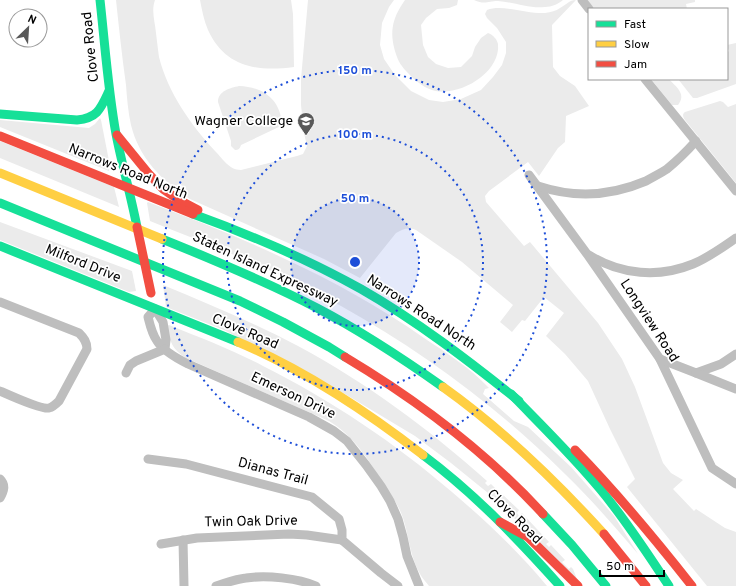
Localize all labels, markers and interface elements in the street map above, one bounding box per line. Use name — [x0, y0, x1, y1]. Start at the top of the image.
north arrow — [8, 8, 48, 48]
legend — [588, 8, 728, 80]
street label: Clove Road — [79, 11, 103, 83]
text: N — [25, 12, 38, 28]
text: Fast — [624, 17, 646, 33]
text: Slow — [624, 37, 650, 53]
text: Jam — [624, 57, 647, 73]
text: 150 m — [338, 63, 372, 79]
school or university icon: Wagner College — [296, 111, 316, 136]
place label: Wagner College — [194, 113, 293, 130]
text: 100 m — [338, 127, 372, 143]
street label: Narrows Road North — [66, 140, 190, 204]
text: 50 m — [341, 191, 369, 207]
street label: Staten Island Expressway — [189, 229, 341, 311]
street label: Milford Drive — [43, 241, 123, 287]
centre of rings — [348, 255, 362, 269]
street label: Narrows Road North — [363, 271, 479, 355]
street label: Longview Road — [616, 276, 682, 366]
street label: Clove Road — [209, 310, 281, 354]
street label: Emerson Drive — [248, 369, 338, 423]
street label: Dianas Trail — [236, 454, 310, 490]
street label: Clove Road — [483, 486, 545, 548]
street label: Twin Oak Drive — [204, 513, 298, 531]
scale bar — [600, 552, 664, 578]
text: 50 m — [606, 559, 634, 575]

